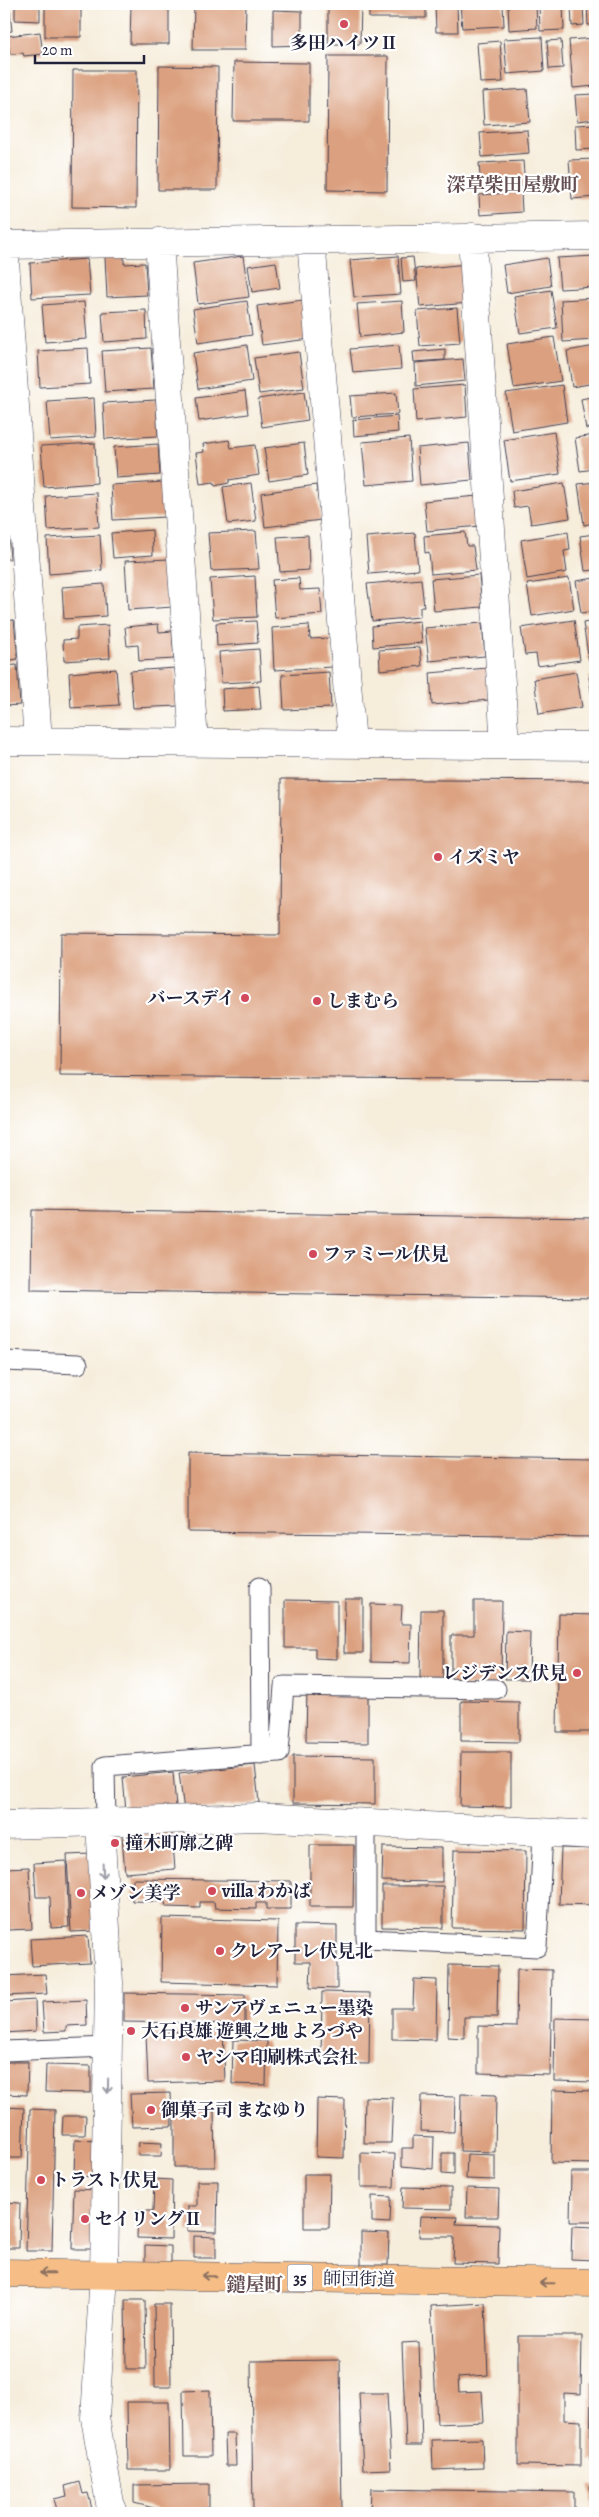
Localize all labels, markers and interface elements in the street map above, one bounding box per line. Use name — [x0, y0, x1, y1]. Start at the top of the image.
marker: 多田ハイツⅡ — [338, 18, 350, 30]
place label: 多田ハイツⅡ — [290, 31, 398, 55]
scale bar — [35, 32, 144, 64]
text: 20 m — [42, 40, 73, 60]
district label: 深草柴田屋敷町 — [446, 172, 580, 198]
place label: イズミヤ — [448, 845, 520, 869]
marker: イズミヤ — [432, 851, 444, 863]
place label: バースデイ — [148, 986, 235, 1010]
place label: しまむら — [327, 989, 399, 1013]
marker: バースデイ — [239, 992, 251, 1004]
marker: しまむら — [311, 995, 323, 1007]
place label: ファミール伏見 — [323, 1242, 448, 1266]
marker: ファミール伏見 — [307, 1248, 319, 1260]
place label: レジデンス伏見 — [442, 1661, 567, 1685]
marker: レジデンス伏見 — [571, 1667, 583, 1679]
place label: 撞木町廓之碑 — [125, 1831, 233, 1855]
marker: 撞木町廓之碑 — [109, 1837, 121, 1849]
one-way arrow — [99, 1863, 108, 1879]
place label: villa わかば — [221, 1879, 311, 1903]
place label: メゾン美学 — [91, 1881, 180, 1905]
marker: villa わかば — [206, 1885, 218, 1897]
marker: メゾン美学 — [75, 1887, 87, 1899]
place label: クレアーレ伏見北 — [230, 1939, 373, 1963]
marker: クレアーレ伏見北 — [214, 1945, 226, 1957]
place label: サンアヴェニュー墨染 — [195, 1996, 373, 2020]
marker: サンアヴェニュー墨染 — [179, 2002, 191, 2014]
place label: 大石良雄 遊興之地 よろづや — [141, 2019, 363, 2043]
marker: 大石良雄 遊興之地 よろづや — [125, 2025, 137, 2037]
place label: ヤシマ印刷株式会社 — [196, 2045, 358, 2069]
marker: ヤシマ印刷株式会社 — [180, 2051, 192, 2063]
one-way arrow — [103, 2077, 113, 2093]
place label: 御菓子司 まなゆり — [161, 2098, 308, 2122]
marker: 御菓子司 まなゆり — [145, 2104, 157, 2116]
place label: トラスト伏見 — [51, 2168, 158, 2192]
marker: トラスト伏見 — [35, 2174, 47, 2186]
place label: セイリングⅡ — [95, 2207, 202, 2231]
marker: セイリングⅡ — [79, 2213, 91, 2225]
road number: 35 — [288, 2264, 312, 2292]
street label: 師団街道 — [323, 2266, 395, 2292]
one-way arrow — [39, 2269, 55, 2278]
one-way arrow — [201, 2271, 218, 2281]
district label: 鑓屋町 — [226, 2272, 284, 2298]
one-way arrow — [539, 2278, 555, 2287]

